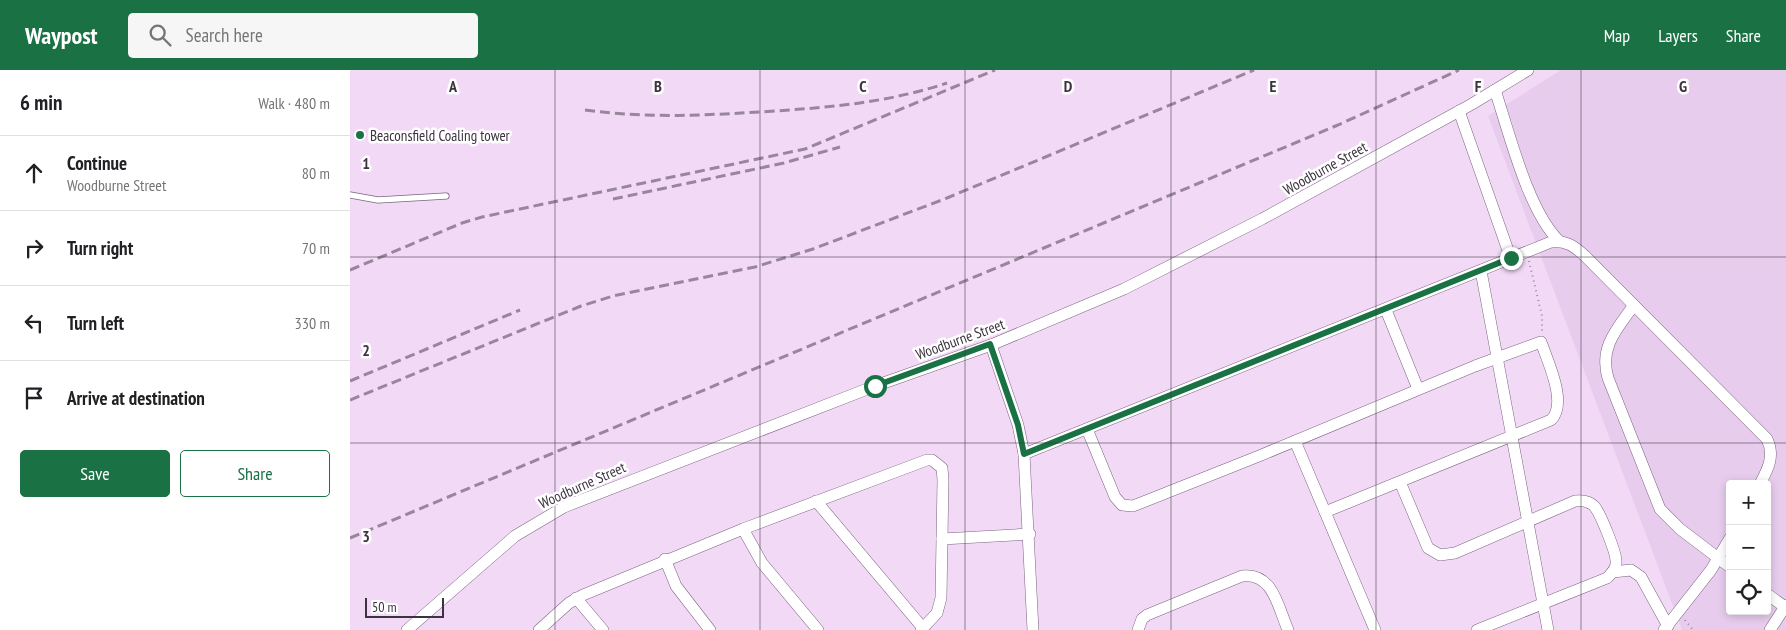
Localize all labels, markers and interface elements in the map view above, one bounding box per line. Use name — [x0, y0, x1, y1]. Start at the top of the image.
search box — [128, 13, 478, 58]
text: Waypost — [25, 20, 98, 51]
icon: search — [146, 21, 174, 49]
text: Search here — [186, 23, 263, 47]
text: Map — [1604, 24, 1630, 47]
text: Layers — [1658, 24, 1698, 47]
text: Share — [1726, 24, 1761, 47]
text: A — [448, 76, 458, 96]
text: B — [654, 76, 662, 96]
text: C — [859, 76, 867, 96]
text: D — [1064, 76, 1073, 96]
text: E — [1270, 76, 1277, 96]
text: F — [1475, 76, 1482, 96]
text: G — [1679, 76, 1687, 96]
text: 6 min — [20, 89, 62, 116]
text: Walk · 480 m — [258, 93, 330, 113]
place label: Beaconsfield Coaling tower — [370, 126, 511, 145]
marker: Beaconsfield Coaling tower — [354, 129, 366, 141]
street label: Woodburne Street — [1280, 137, 1370, 199]
text: Continue — [67, 151, 127, 175]
text: 1 — [362, 153, 370, 173]
icon: ahead — [20, 159, 48, 187]
text: 80 m — [302, 163, 330, 183]
text: Woodburne Street — [67, 175, 166, 195]
icon: right — [20, 234, 48, 262]
text: Turn right — [67, 236, 133, 260]
text: 70 m — [302, 238, 330, 258]
route end — [1500, 247, 1523, 270]
icon: left — [20, 309, 48, 337]
text: Turn left — [67, 311, 124, 335]
text: 330 m — [295, 313, 330, 333]
street label: Woodburne Street — [913, 314, 1007, 364]
text: 2 — [362, 340, 370, 360]
route start — [864, 375, 887, 398]
icon: arrive — [20, 384, 48, 412]
text: Arrive at destination — [67, 386, 205, 410]
button: Save — [20, 450, 170, 497]
button: Share — [180, 450, 330, 497]
street label: Woodburne Street — [536, 457, 628, 513]
map controls — [1726, 480, 1771, 615]
button: + — [1726, 480, 1771, 525]
button: − — [1726, 525, 1771, 570]
text: 3 — [362, 526, 370, 546]
button: locate — [1726, 570, 1771, 615]
scale bar — [365, 595, 444, 618]
text: 50 m — [372, 598, 397, 616]

